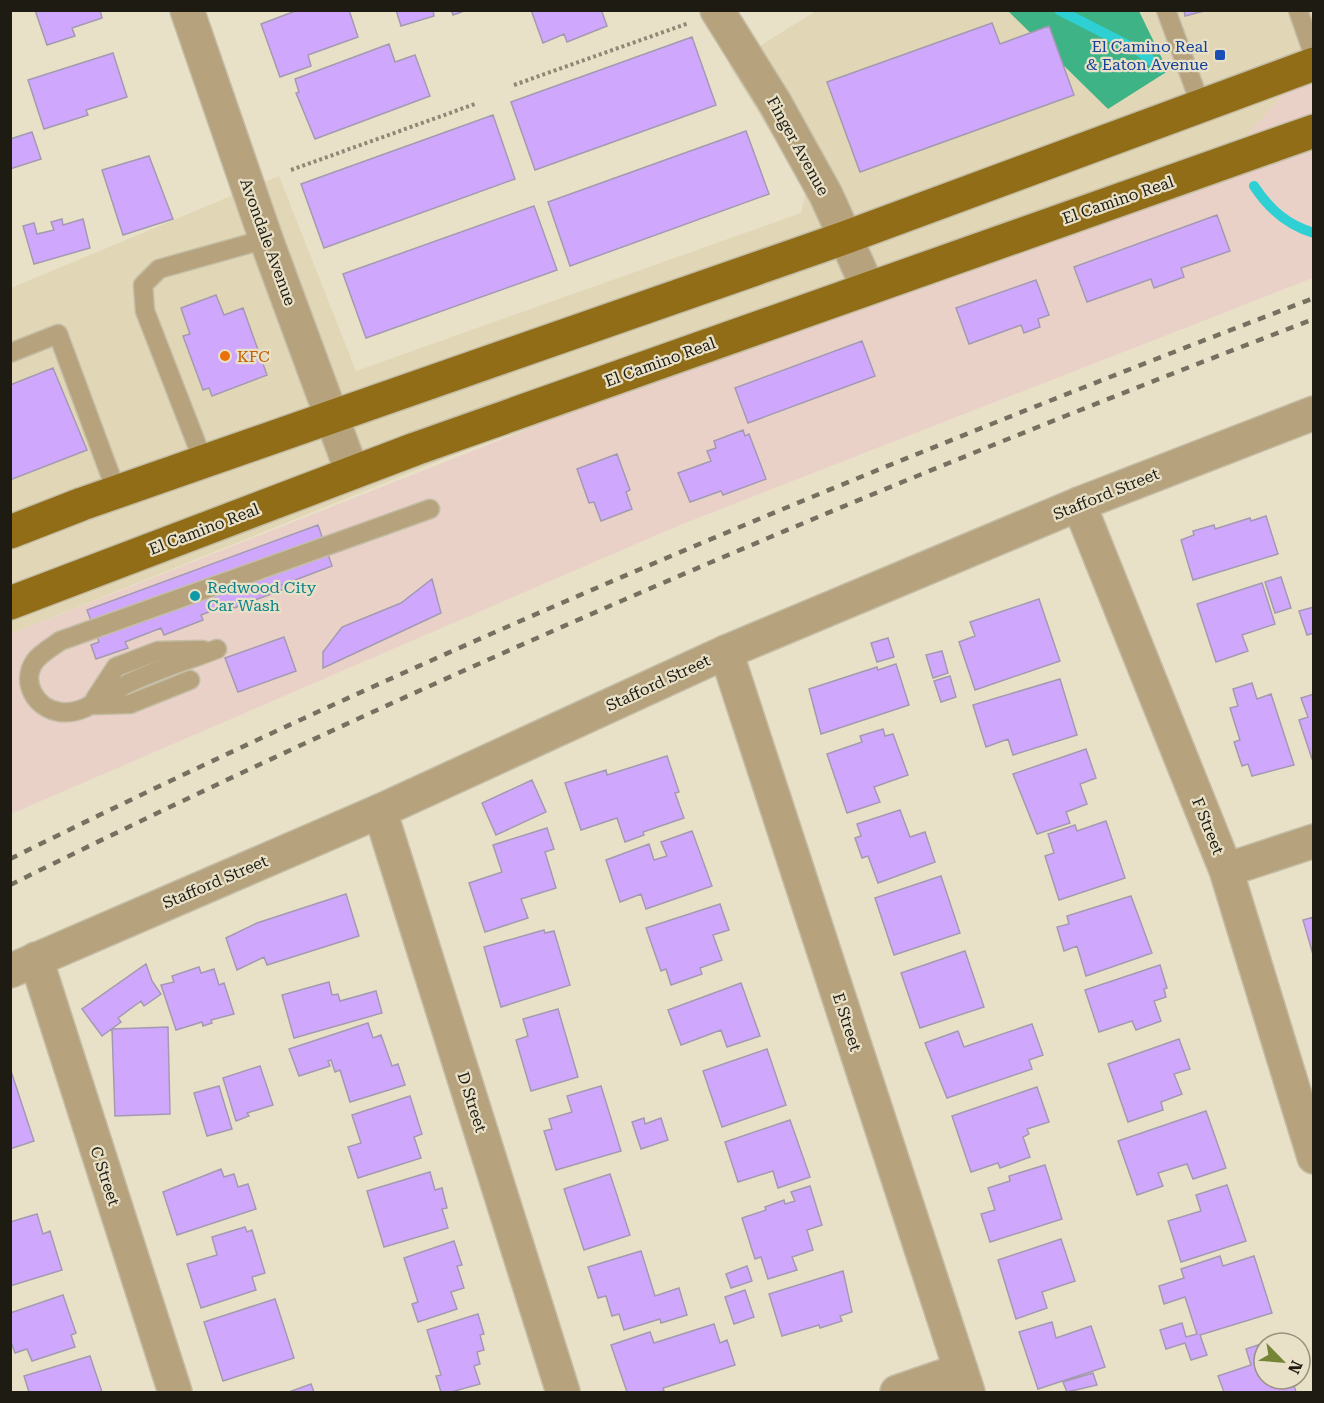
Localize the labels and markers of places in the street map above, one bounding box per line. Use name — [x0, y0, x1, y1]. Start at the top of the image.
place label: El Camino Real & Eaton Avenue — [1086, 37, 1208, 74]
marker: El Camino Real & Eaton Avenue — [1213, 48, 1227, 62]
place label: KFC — [237, 347, 270, 366]
marker: KFC — [218, 349, 232, 363]
place label: Redwood City Car Wash — [207, 578, 317, 615]
marker: Redwood City Car Wash — [188, 589, 202, 603]

